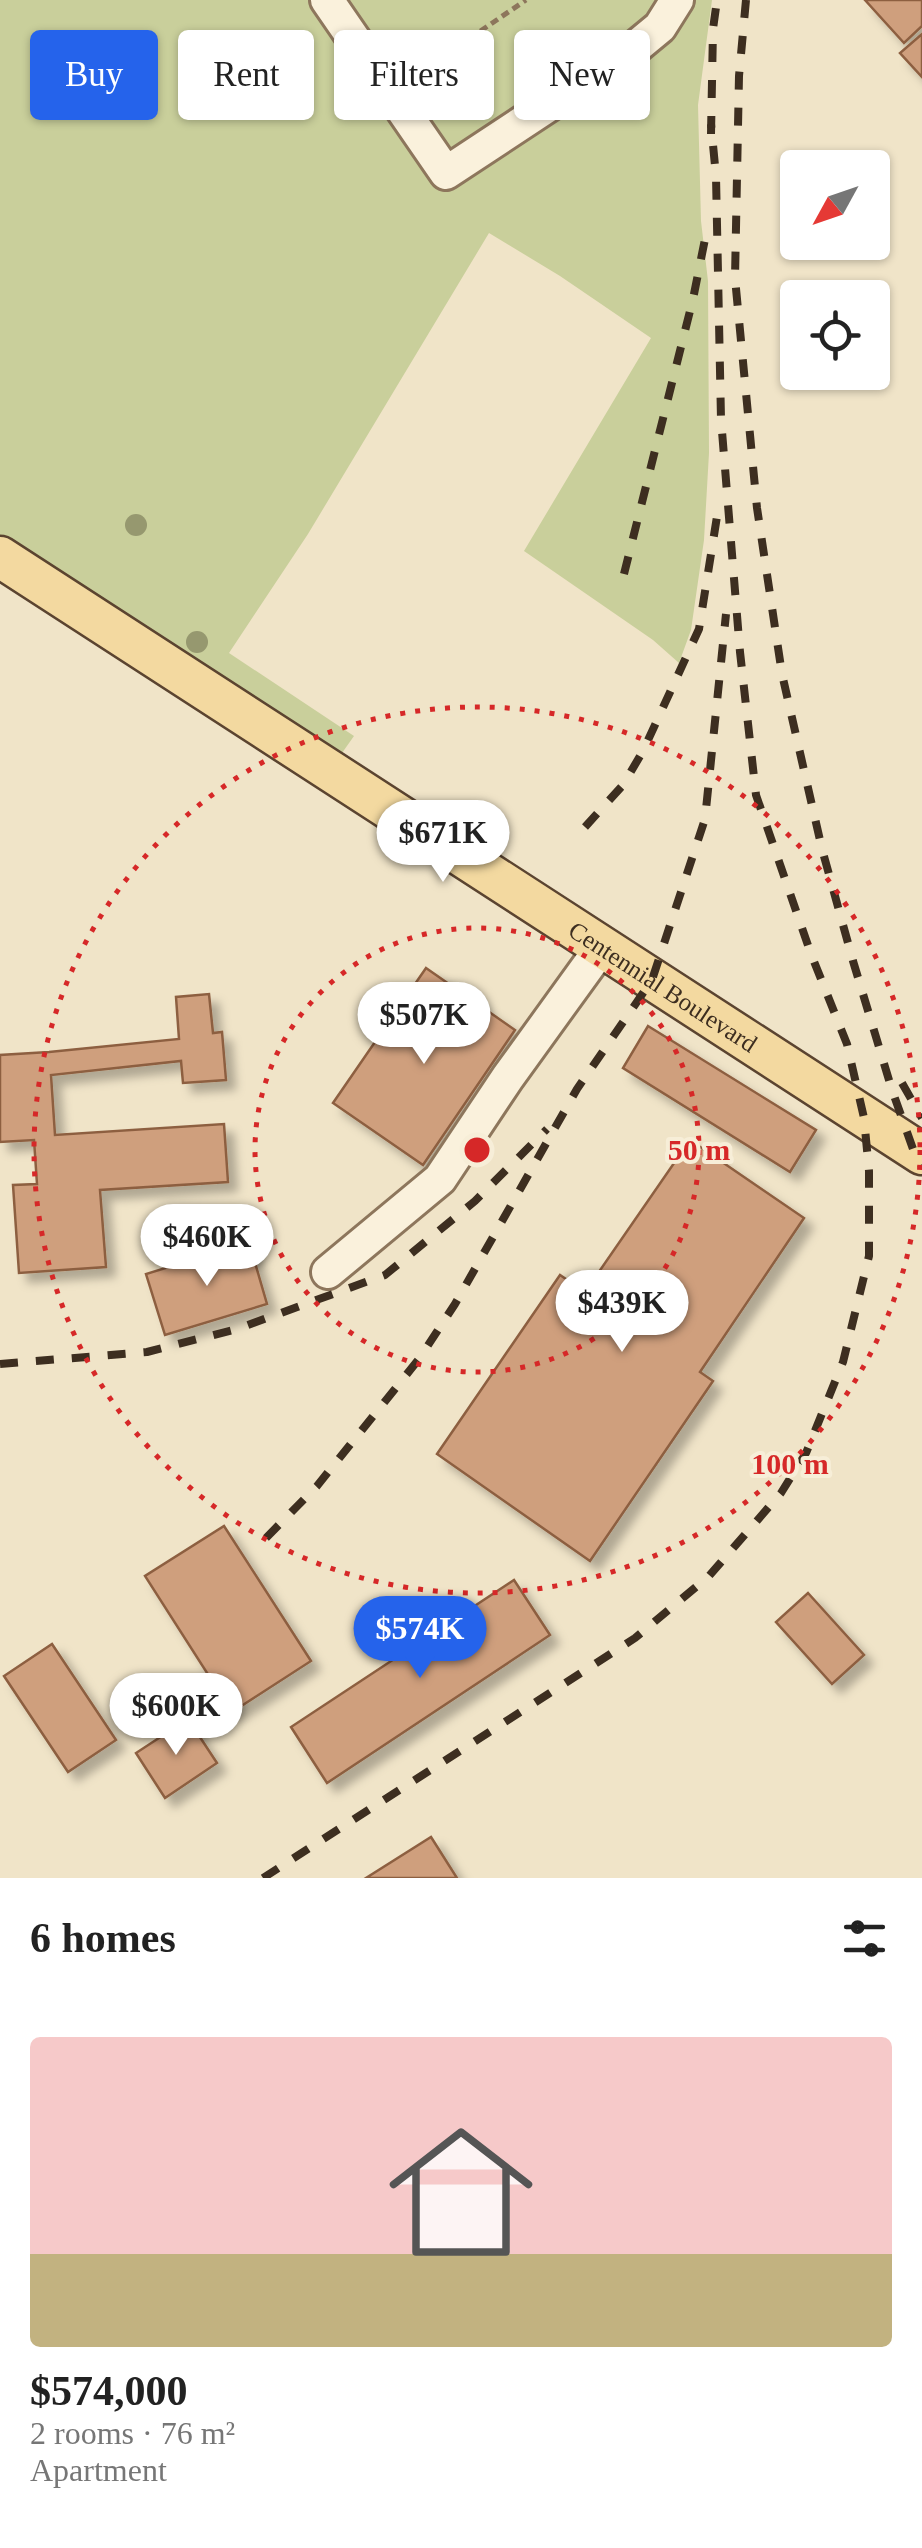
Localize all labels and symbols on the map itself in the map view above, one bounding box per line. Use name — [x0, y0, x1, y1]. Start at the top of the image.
north arrow — [780, 150, 890, 260]
pin: $671K — [373, 800, 513, 885]
street label: Centennial Boulevard — [564, 916, 762, 1058]
pin: $507K — [354, 982, 494, 1067]
centre of rings — [459, 1132, 495, 1168]
text: 50 m — [668, 1133, 730, 1166]
pin: $460K — [137, 1204, 277, 1289]
pin: $439K — [552, 1270, 692, 1355]
text: 100 m — [751, 1447, 829, 1480]
pin: $574K — [350, 1596, 490, 1681]
pin: $600K — [106, 1673, 246, 1758]

